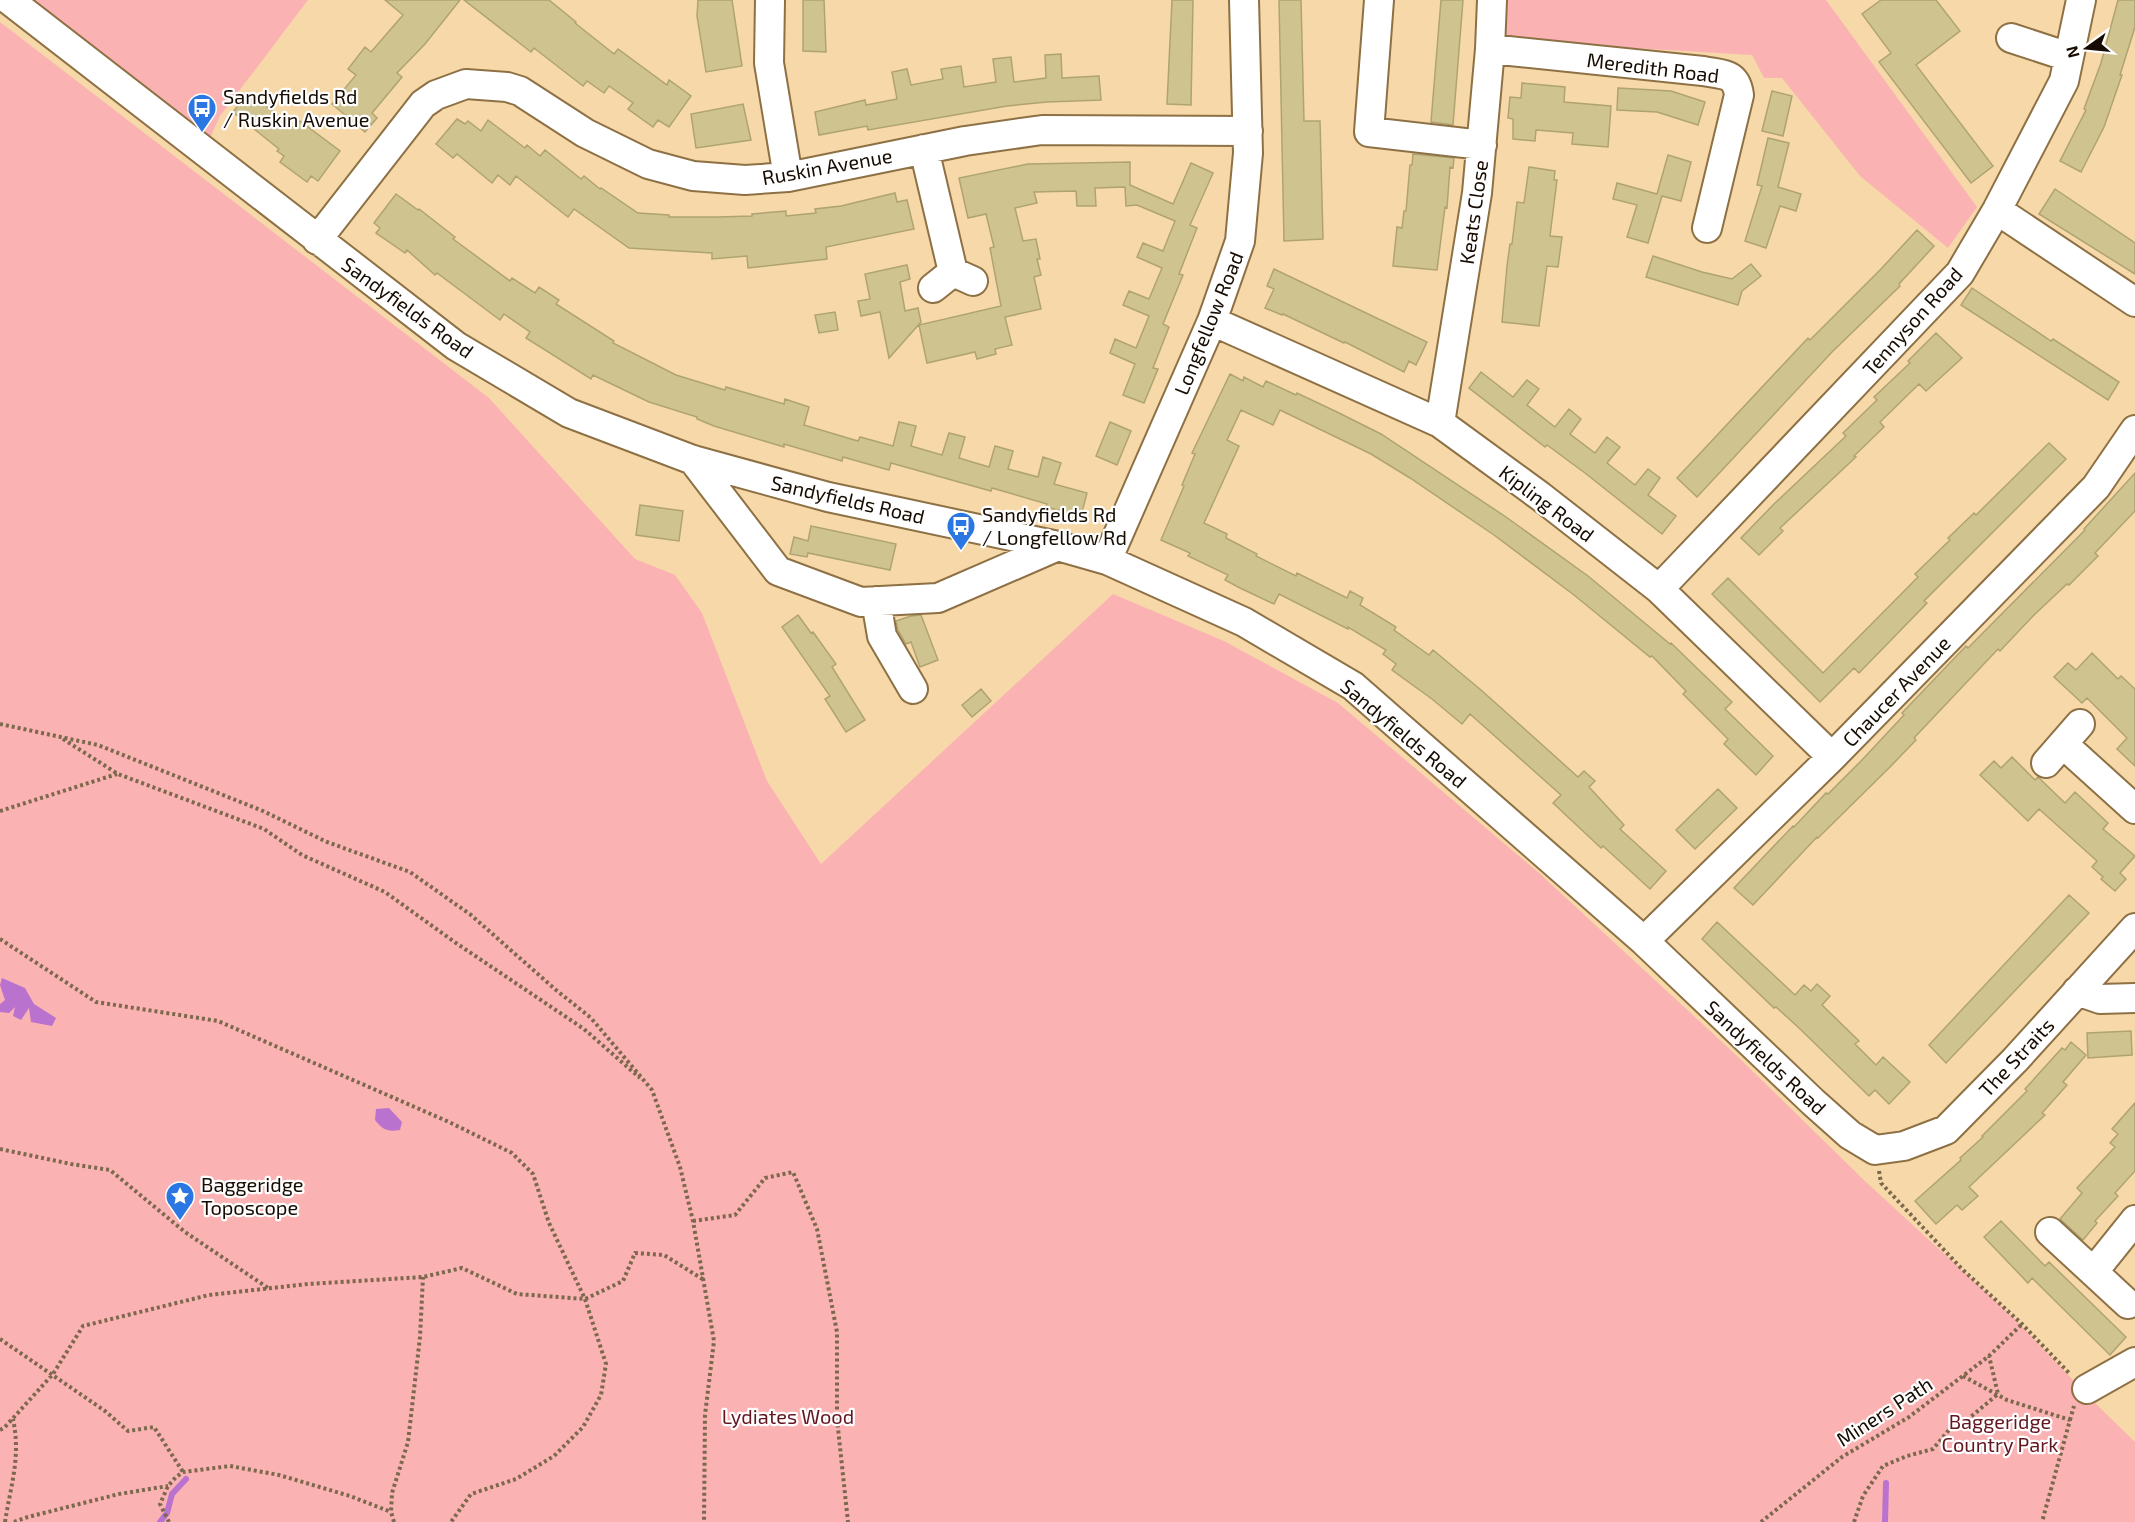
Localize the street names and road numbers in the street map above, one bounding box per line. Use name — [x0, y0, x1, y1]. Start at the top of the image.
street label: Meredith Road — [1586, 47, 1720, 87]
street label: Ruskin Avenue — [760, 143, 894, 189]
street label: Keats Close — [1454, 158, 1492, 266]
street label: Longfellow Road — [1168, 248, 1248, 398]
street label: Sandyfields Road — [338, 251, 478, 363]
street label: Tennyson Road — [1857, 262, 1967, 380]
street label: Kipling Road — [1495, 460, 1599, 546]
street label: Sandyfields Road — [769, 470, 927, 528]
street label: Chaucer Avenue — [1837, 631, 1955, 751]
street label: Sandyfields Road — [1336, 673, 1472, 793]
street label: Sandyfields Road — [1700, 995, 1832, 1119]
street label: The Straits — [1973, 1013, 2059, 1101]
street label: Miners Path — [1832, 1371, 1936, 1451]

